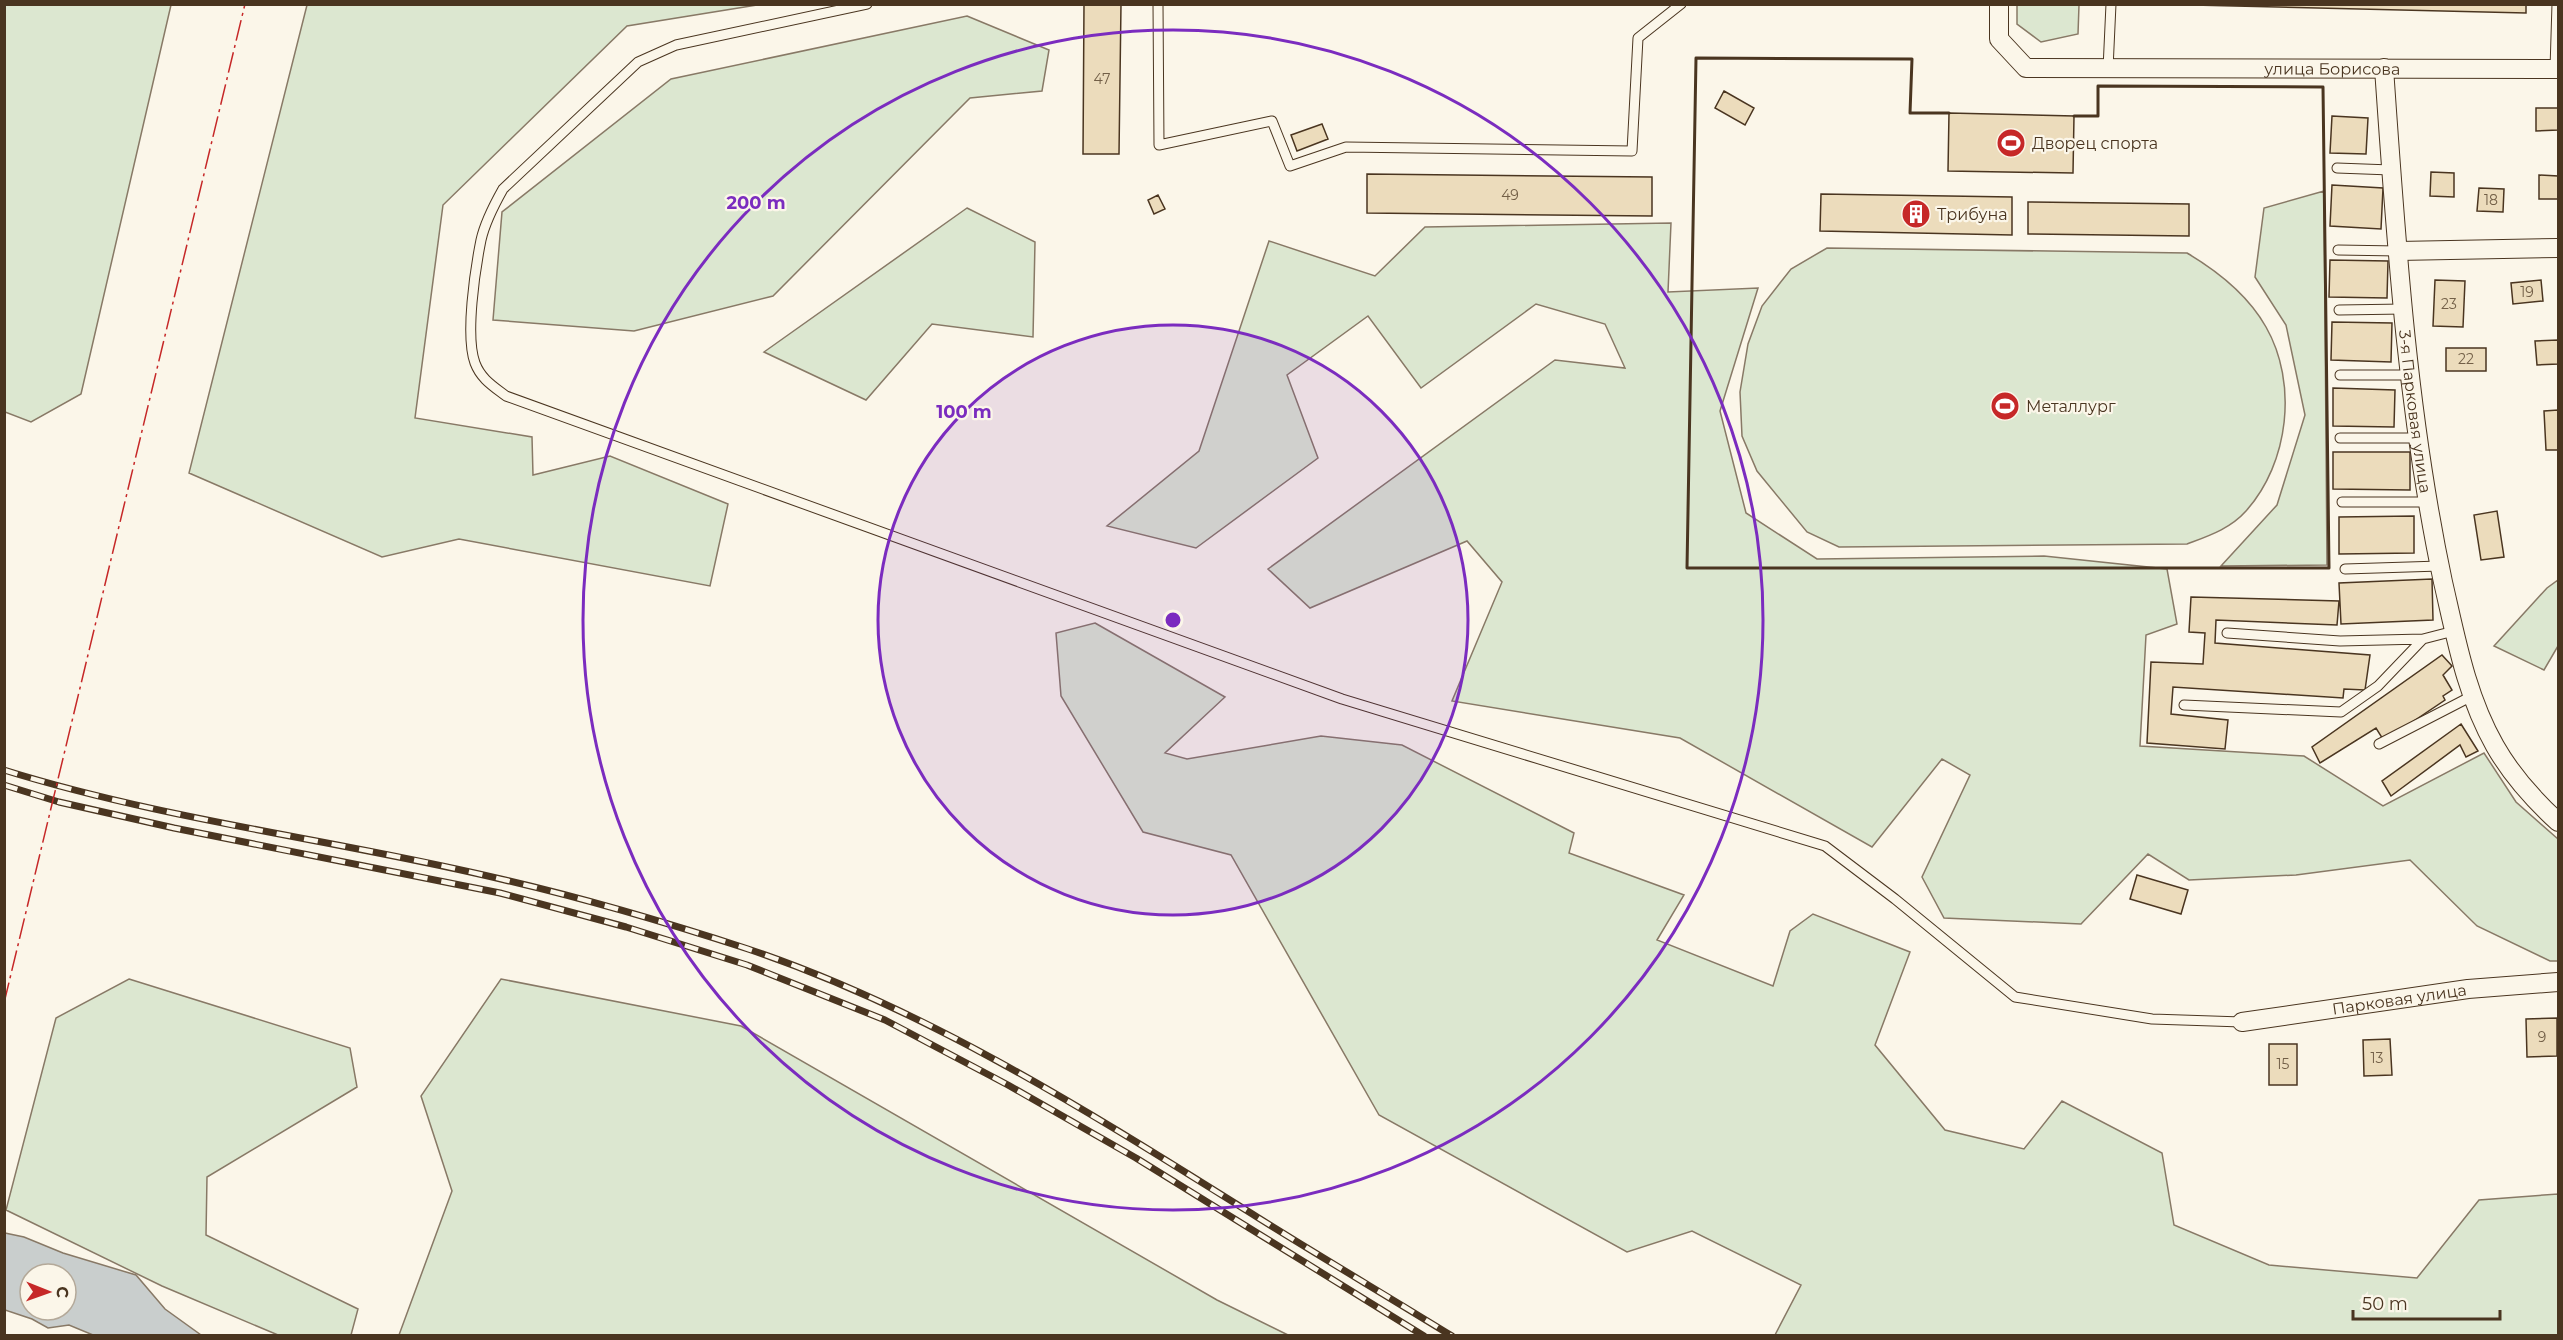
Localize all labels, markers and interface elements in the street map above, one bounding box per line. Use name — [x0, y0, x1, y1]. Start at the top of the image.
street label: улица Борисова — [2263, 59, 2400, 79]
house number: 47 — [1094, 70, 1110, 88]
sports icon: Дворец спорта — [1995, 127, 2027, 159]
place label: Дворец спорта — [2032, 134, 2158, 153]
house number: 49 — [1501, 186, 1519, 204]
house number: 18 — [2484, 191, 2498, 209]
text: 200 m — [726, 192, 786, 214]
building icon: Трибуна — [1900, 198, 1932, 230]
place label: Трибуна — [1937, 205, 2008, 224]
house number: 19 — [2520, 283, 2534, 301]
house number: 23 — [2441, 295, 2457, 313]
street label: 3-я Парковая улица — [2395, 329, 2435, 495]
house number: 22 — [2458, 350, 2474, 368]
sports icon: Металлург — [1989, 390, 2021, 422]
place label: Металлург — [2026, 397, 2116, 416]
text: 100 m — [936, 401, 992, 423]
centre of rings — [1163, 610, 1183, 630]
street label: Парковая улица — [2331, 980, 2468, 1019]
house number: 9 — [2538, 1028, 2546, 1046]
house number: 13 — [2371, 1049, 2384, 1067]
house number: 15 — [2277, 1055, 2290, 1073]
north arrow — [18, 1262, 78, 1322]
scale bar — [2353, 1283, 2500, 1321]
text: С — [53, 1286, 72, 1299]
text: 50 m — [2362, 1293, 2408, 1315]

